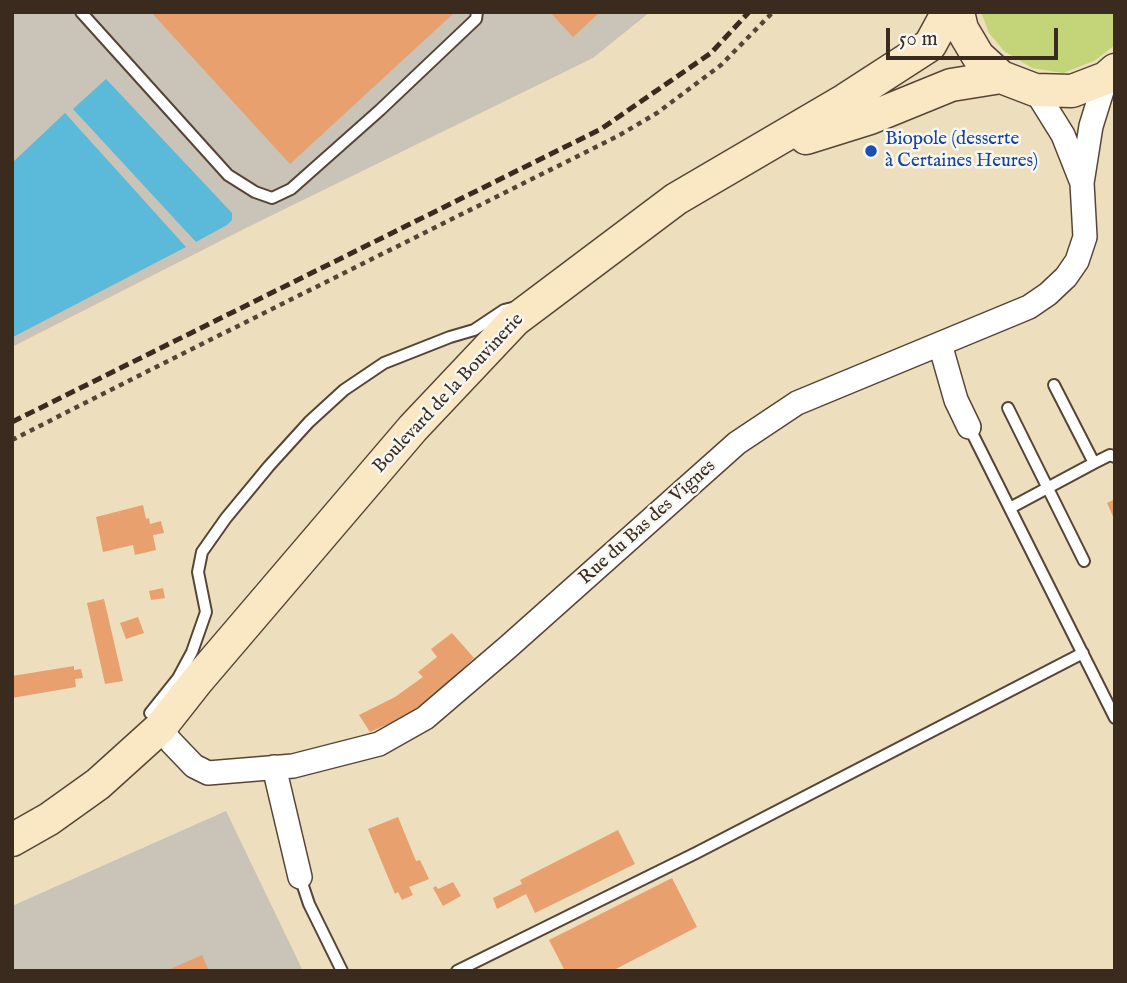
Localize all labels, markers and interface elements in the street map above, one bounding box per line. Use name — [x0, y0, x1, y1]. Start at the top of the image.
scale bar — [889, 14, 1060, 58]
text: 50 m — [899, 26, 938, 53]
place label: Biopole (desserte à Certaines Heures) — [885, 129, 1038, 173]
marker: Biopole (desserte à Certaines Heures) — [863, 143, 879, 159]
street label: Boulevard de la Bouvinerie — [369, 309, 529, 479]
street label: Rue du Bas des Vignes — [575, 456, 721, 590]

